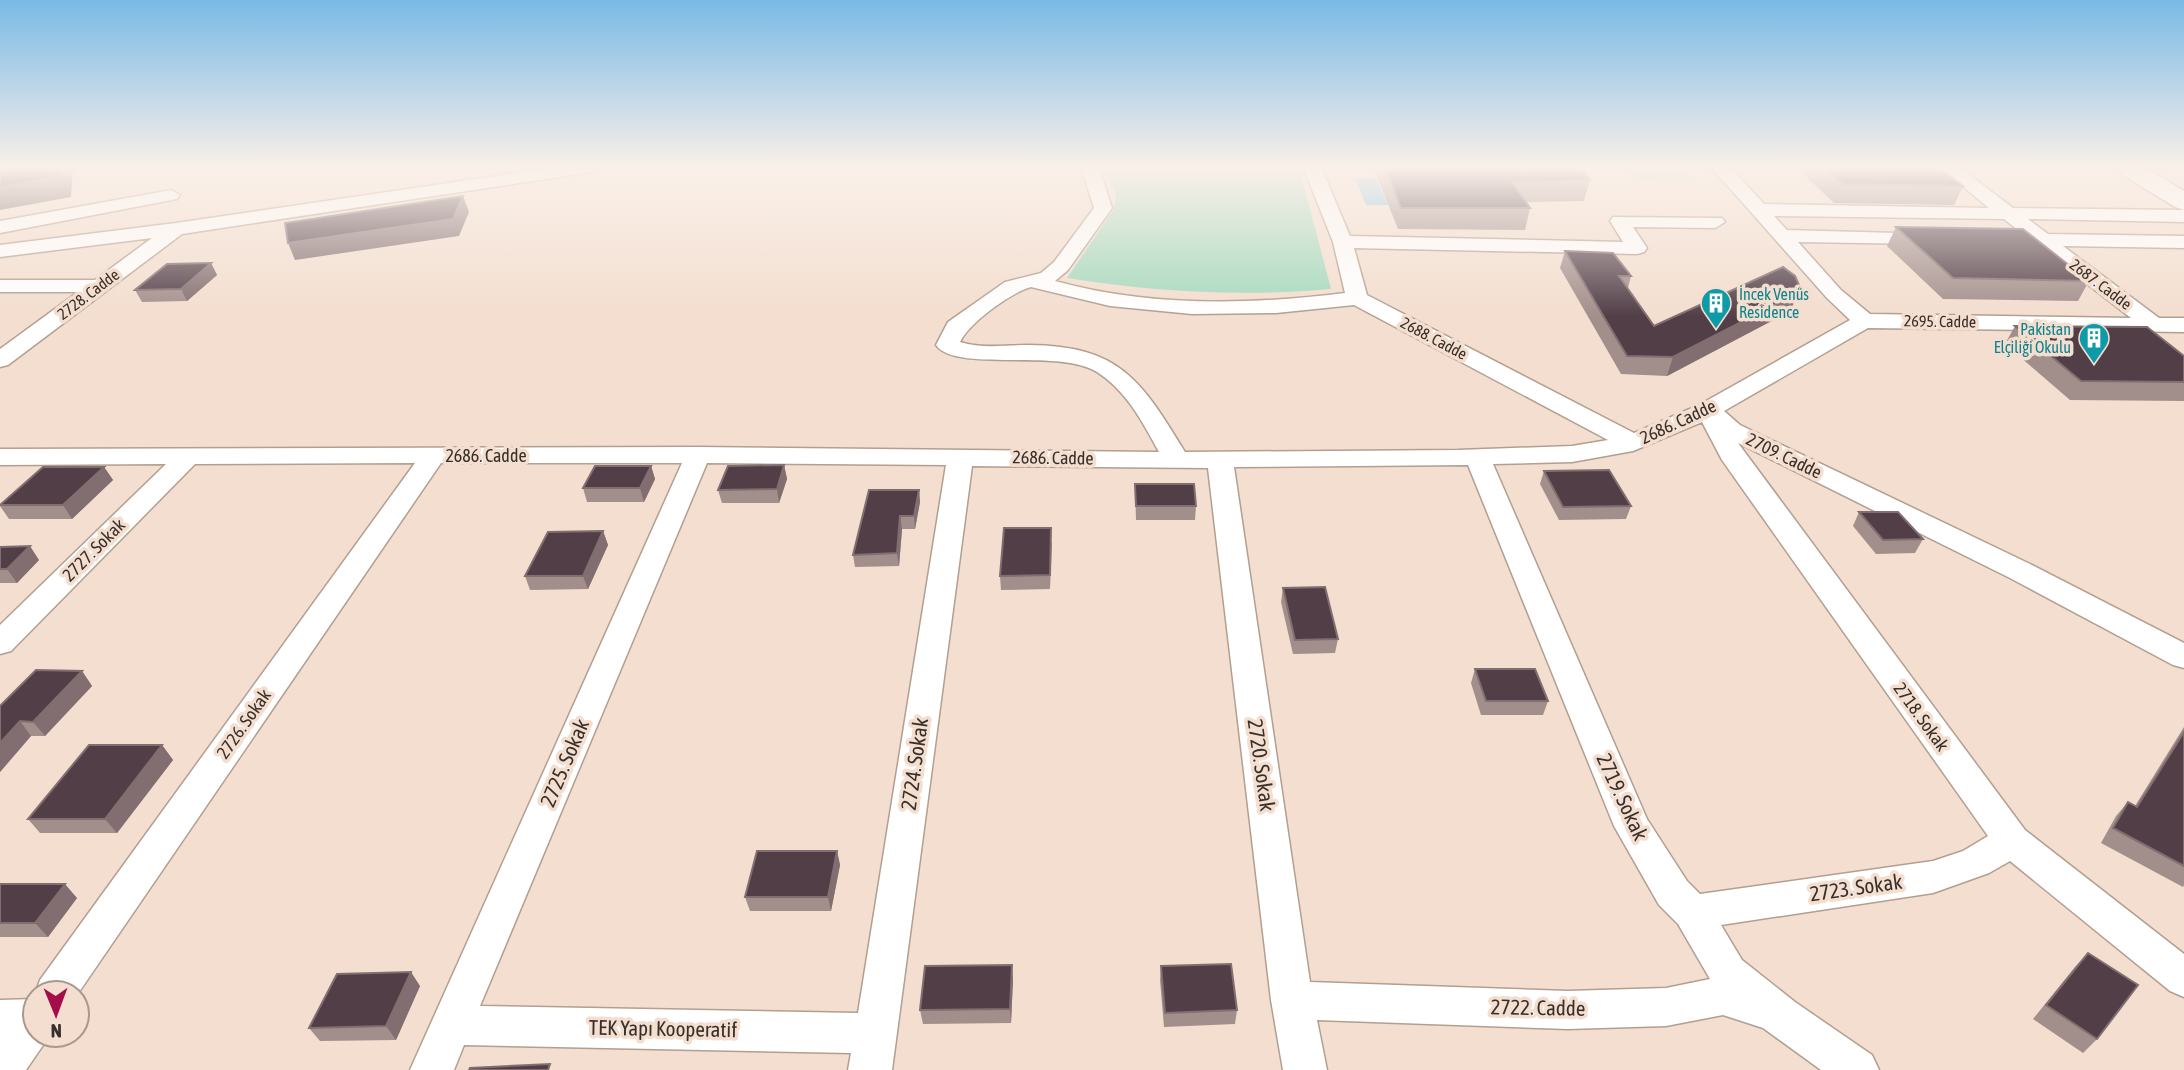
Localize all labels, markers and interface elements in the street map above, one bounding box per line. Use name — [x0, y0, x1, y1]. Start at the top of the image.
street label: 2687. Cadde — [2067, 255, 2135, 313]
street label: 2728. Cadde — [54, 265, 122, 323]
place label: İncek Venüs Residence — [1739, 285, 1809, 321]
building icon: İncek Venüs Residence — [1699, 286, 1733, 330]
street label: 2695. Cadde — [1904, 311, 1976, 331]
street label: 2688. Cadde — [1398, 313, 1470, 363]
place label: Pakistan Elçiliği Okulu — [1994, 320, 2071, 357]
building icon: Pakistan Elçiliği Okulu — [2077, 321, 2111, 365]
street label: 2686. Cadde — [1637, 395, 1719, 448]
street label: 2709. Cadde — [1743, 428, 1825, 483]
street label: 2686. Cadde — [445, 445, 527, 466]
street label: 2686. Cadde — [1012, 446, 1094, 469]
street label: 2727. Sokak — [58, 514, 129, 585]
street label: 2718. Sokak — [1889, 678, 1953, 755]
street label: 2726. Sokak — [212, 685, 275, 762]
street label: 2725. Sokak — [535, 715, 593, 810]
street label: 2724. Sokak — [896, 716, 932, 812]
street label: 2720. Sokak — [1244, 717, 1280, 813]
street label: 2719. Sokak — [1592, 749, 1653, 844]
street label: 2723. Sokak — [1808, 869, 1904, 905]
north arrow — [21, 979, 91, 1049]
street label: 2722. Cadde — [1490, 994, 1586, 1020]
street label: TEK Yapı Kooperatif — [589, 1015, 737, 1041]
text: N — [50, 1020, 62, 1042]

